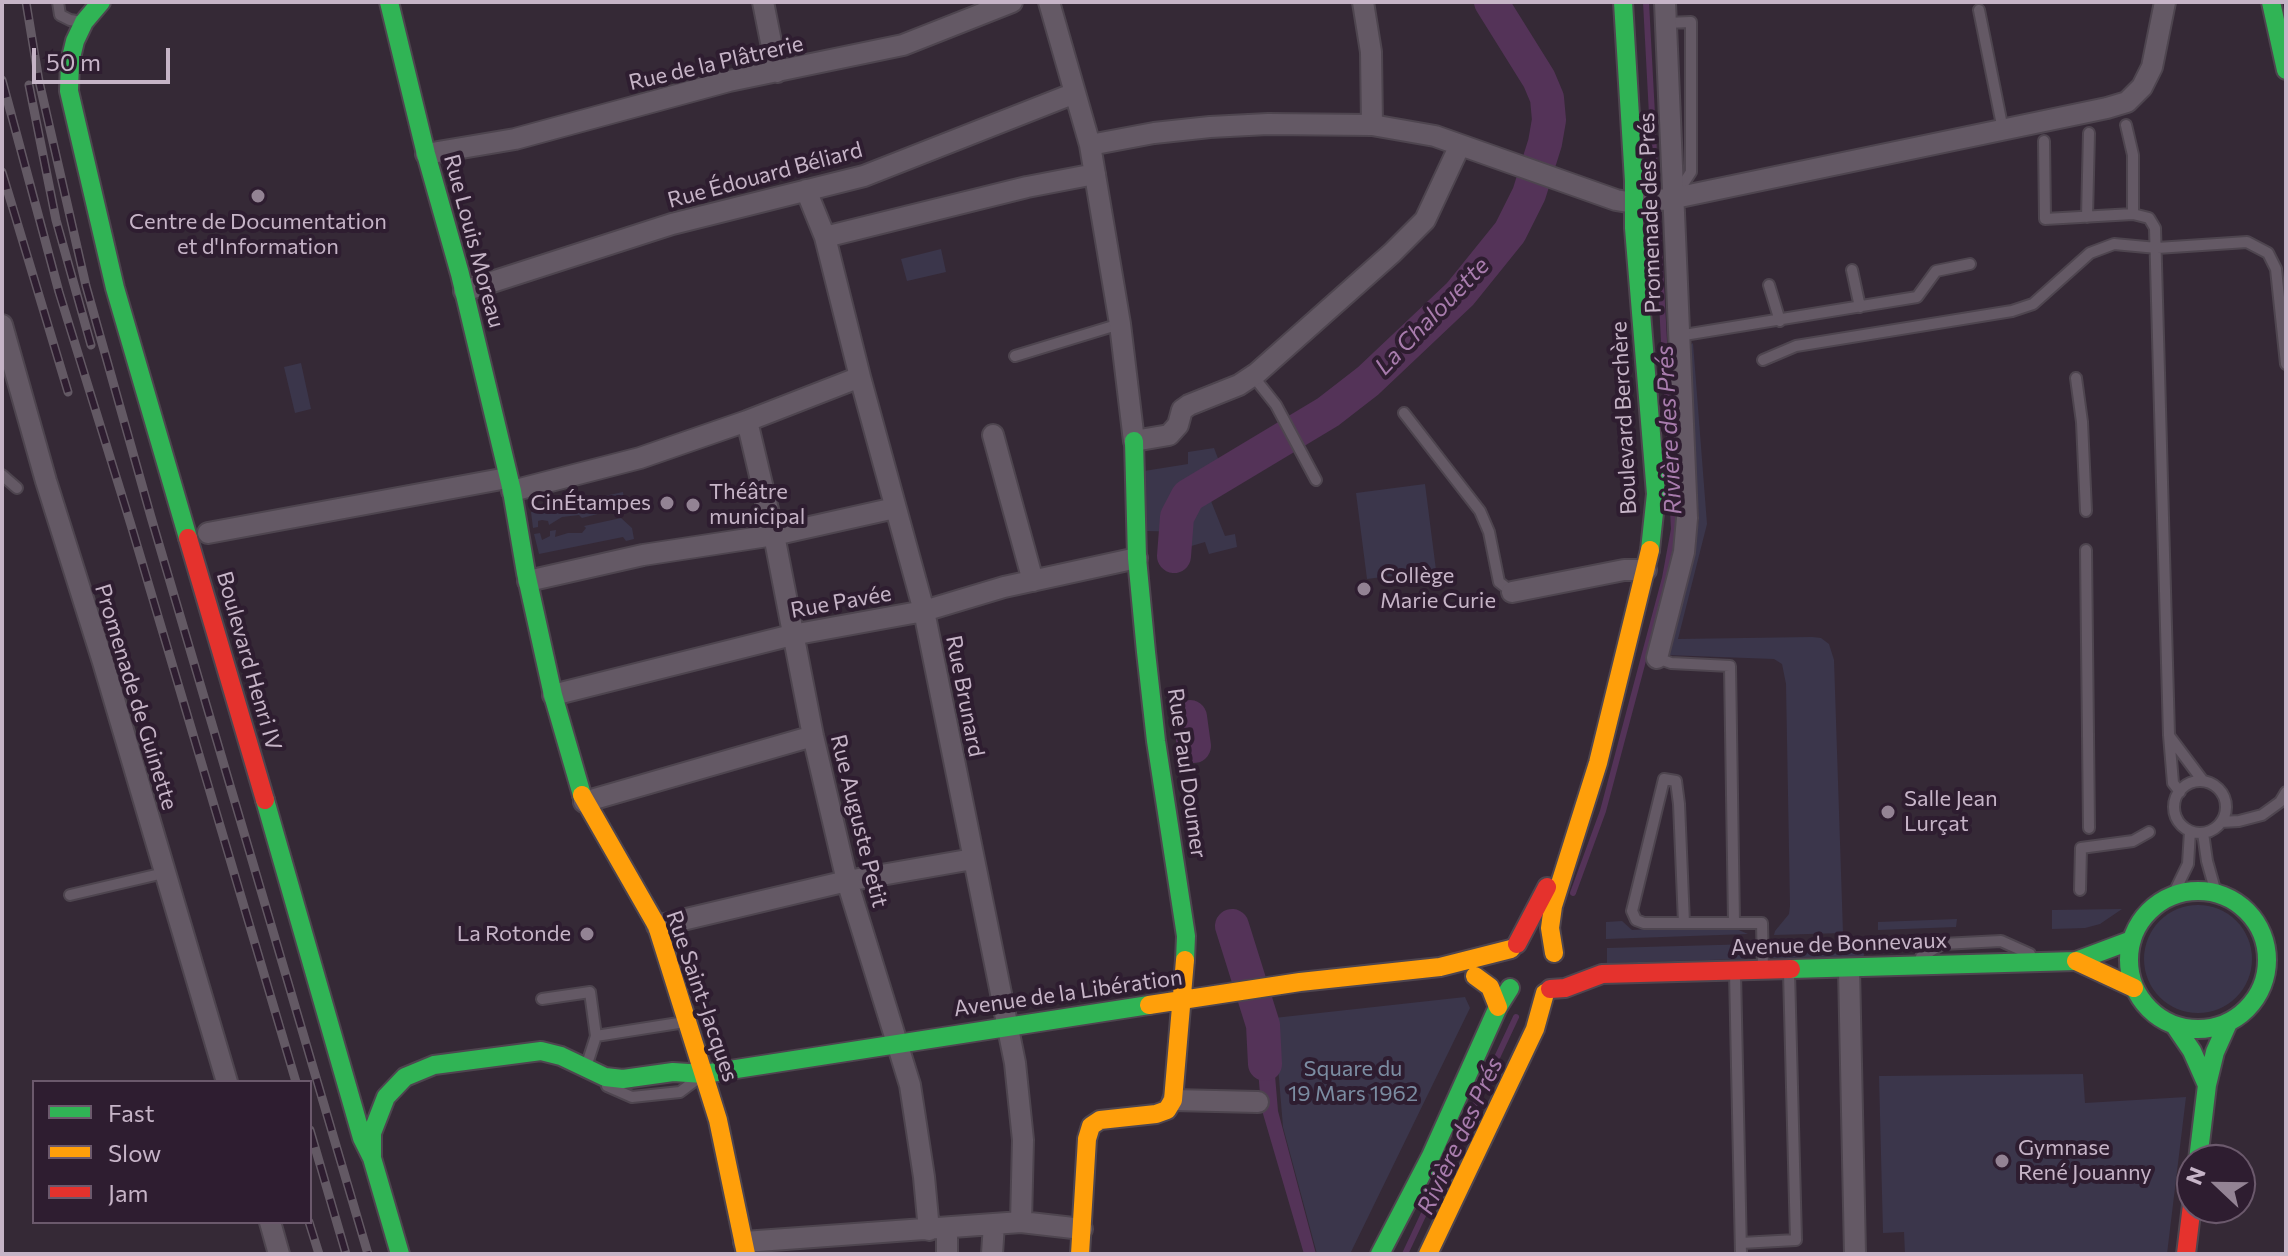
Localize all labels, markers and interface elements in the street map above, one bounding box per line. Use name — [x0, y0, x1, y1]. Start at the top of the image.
street label: Rue de la Plâtrerie — [626, 30, 806, 96]
scale bar — [36, 32, 174, 82]
text: 50 m — [46, 47, 101, 76]
street label: Promenade des Prés — [1633, 112, 1667, 314]
street label: Rue Édouard Béliard — [665, 136, 865, 214]
street label: Rue Louis Moreau — [438, 151, 510, 331]
marker: Centre de Documentation et d'Information — [249, 187, 267, 205]
place label: Centre de Documentation et d'Information — [129, 209, 387, 260]
water label: La Chalouette — [1369, 251, 1495, 381]
street label: Boulevard Berchère — [1606, 321, 1642, 515]
water label: Rivière des Prés — [1650, 345, 1688, 515]
place label: Théâtre municipal — [709, 479, 805, 530]
place label: CinÉtampes — [530, 490, 651, 516]
marker: CinÉtampes — [658, 494, 676, 512]
marker: Théâtre municipal — [684, 496, 702, 514]
place label: Collège Marie Curie — [1380, 563, 1496, 614]
street label: Boulevard Henri IV — [211, 568, 287, 754]
street label: Rue Pavée — [789, 580, 893, 624]
marker: Collège Marie Curie — [1355, 580, 1373, 598]
street label: Promenade de Guinette — [89, 581, 183, 813]
street label: Rue Brunard — [940, 633, 990, 759]
street label: Rue Paul Doumer — [1162, 686, 1212, 860]
street label: Rue Auguste Petit — [825, 732, 893, 910]
place label: Salle Jean Lurçat — [1904, 786, 1998, 838]
marker: Salle Jean Lurçat — [1879, 803, 1897, 821]
street label: Rue Saint-Jacques — [660, 907, 744, 1085]
place label: La Rotonde — [457, 921, 571, 947]
marker: La Rotonde — [578, 925, 596, 943]
street label: Avenue de Bonnevaux — [1730, 927, 1948, 961]
street label: Avenue de la Libération — [952, 964, 1184, 1022]
water label: Rivière des Prés — [1411, 1053, 1509, 1219]
park label: Square du 19 Mars 1962 — [1288, 1056, 1418, 1108]
legend — [32, 1080, 312, 1224]
text: Fast — [108, 1098, 155, 1127]
place label: Gymnase René Jouanny — [2018, 1135, 2152, 1186]
text: Slow — [108, 1138, 161, 1167]
north arrow — [2176, 1144, 2256, 1224]
marker: Gymnase René Jouanny — [1993, 1152, 2011, 1170]
text: N — [2180, 1163, 2211, 1188]
text: Jam — [108, 1178, 148, 1207]

